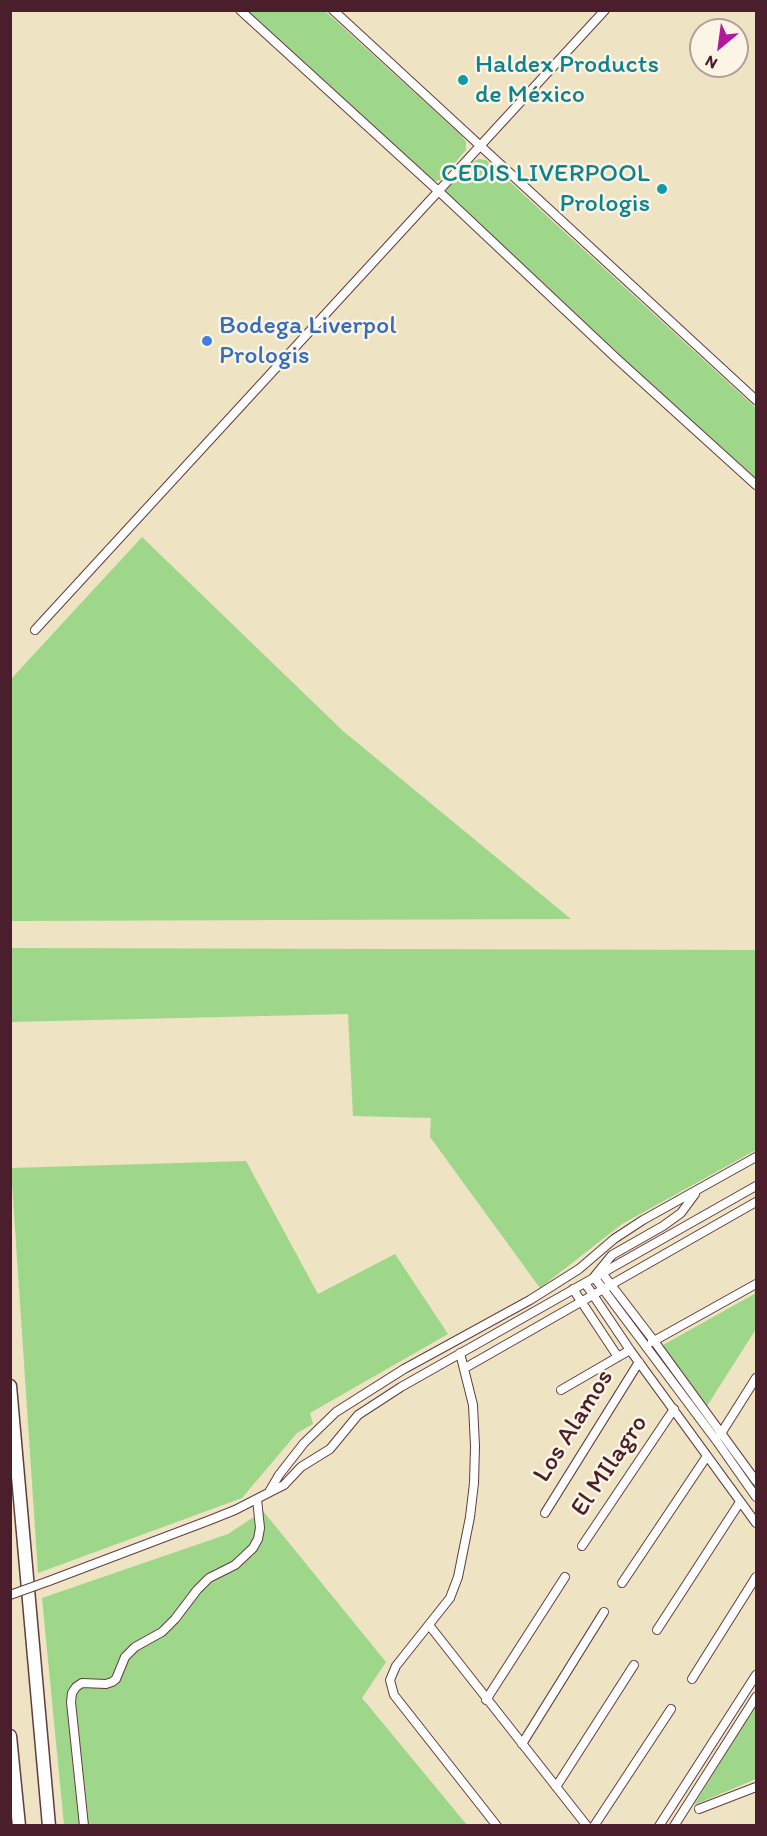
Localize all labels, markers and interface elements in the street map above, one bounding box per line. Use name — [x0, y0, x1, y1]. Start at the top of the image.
north arrow — [689, 18, 749, 78]
place label: Haldex Products de México — [475, 49, 659, 110]
text: N — [702, 52, 720, 73]
marker: Haldex Products de México — [456, 73, 470, 87]
place label: CEDIS LIVERPOOL Prologis — [441, 158, 650, 219]
marker: CEDIS LIVERPOOL Prologis — [655, 182, 669, 196]
place label: Bodega Liverpol Prologis — [219, 310, 397, 372]
marker: Bodega Liverpol Prologis — [200, 334, 214, 348]
street label: Los Alamos — [527, 1364, 621, 1488]
street label: El MIlagro — [565, 1409, 655, 1523]

